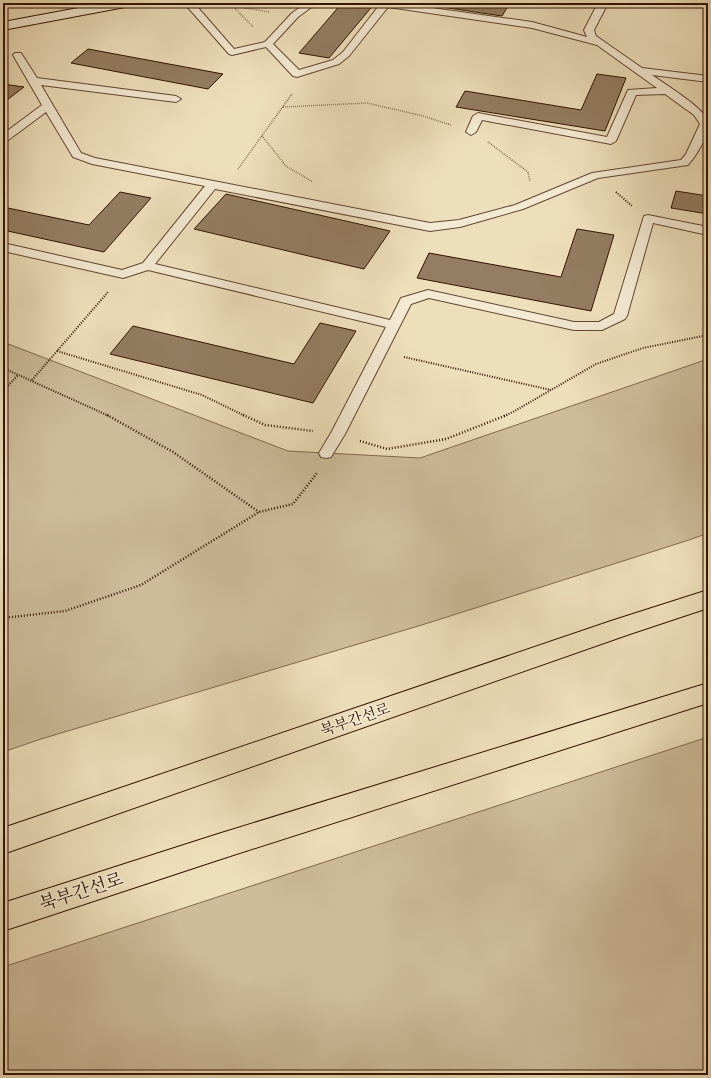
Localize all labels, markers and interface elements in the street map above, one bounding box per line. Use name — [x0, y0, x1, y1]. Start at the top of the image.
street label: 북부간선로 — [317, 697, 393, 741]
street label: 북부간선로 — [35, 865, 127, 917]

